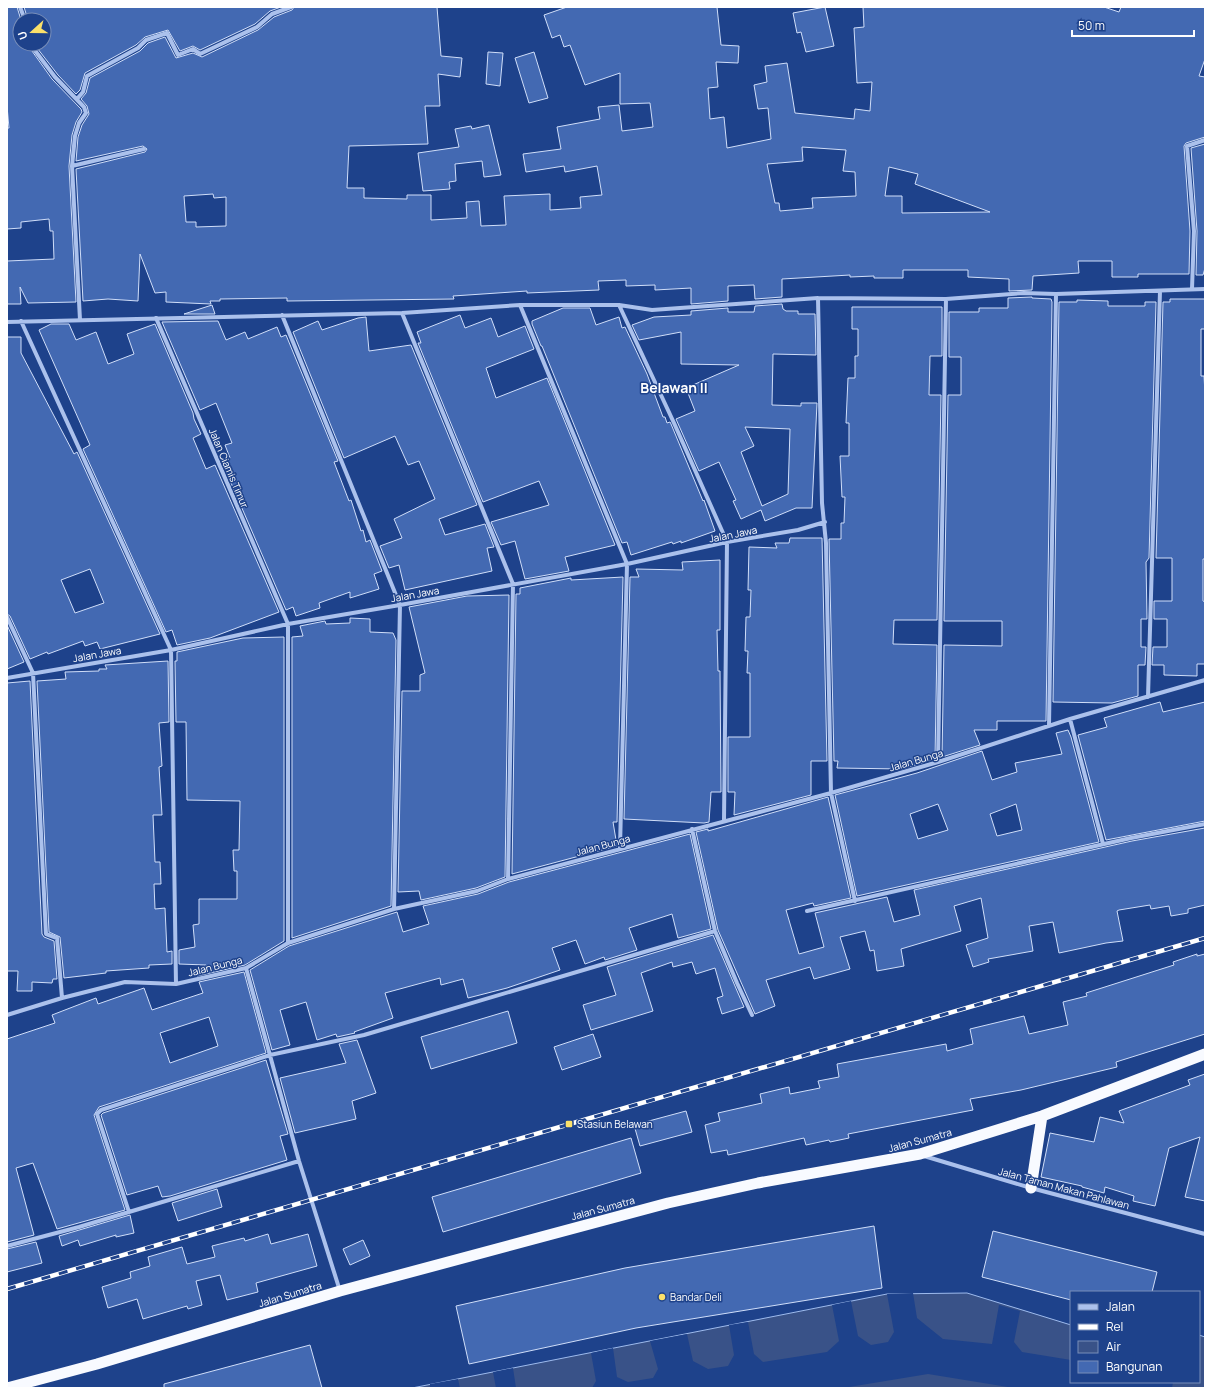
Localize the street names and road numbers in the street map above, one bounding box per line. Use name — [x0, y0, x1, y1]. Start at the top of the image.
street label: Jalan Ciamis Timur — [206, 426, 252, 510]
street label: Jalan Jawa — [708, 522, 758, 546]
street label: Jalan Jawa — [390, 583, 440, 605]
street label: Jalan Jawa — [72, 643, 122, 665]
street label: Jalan Bunga — [887, 746, 945, 774]
street label: Jalan Bunga — [574, 831, 632, 859]
street label: Jalan Bunga — [186, 952, 244, 980]
street label: Jalan Sumatra — [887, 1125, 953, 1155]
street label: Jalan Taman Makan Pahlawan — [997, 1164, 1131, 1212]
street label: Jalan Sumatra — [570, 1193, 636, 1223]
street label: Jalan Sumatra — [257, 1278, 323, 1310]

